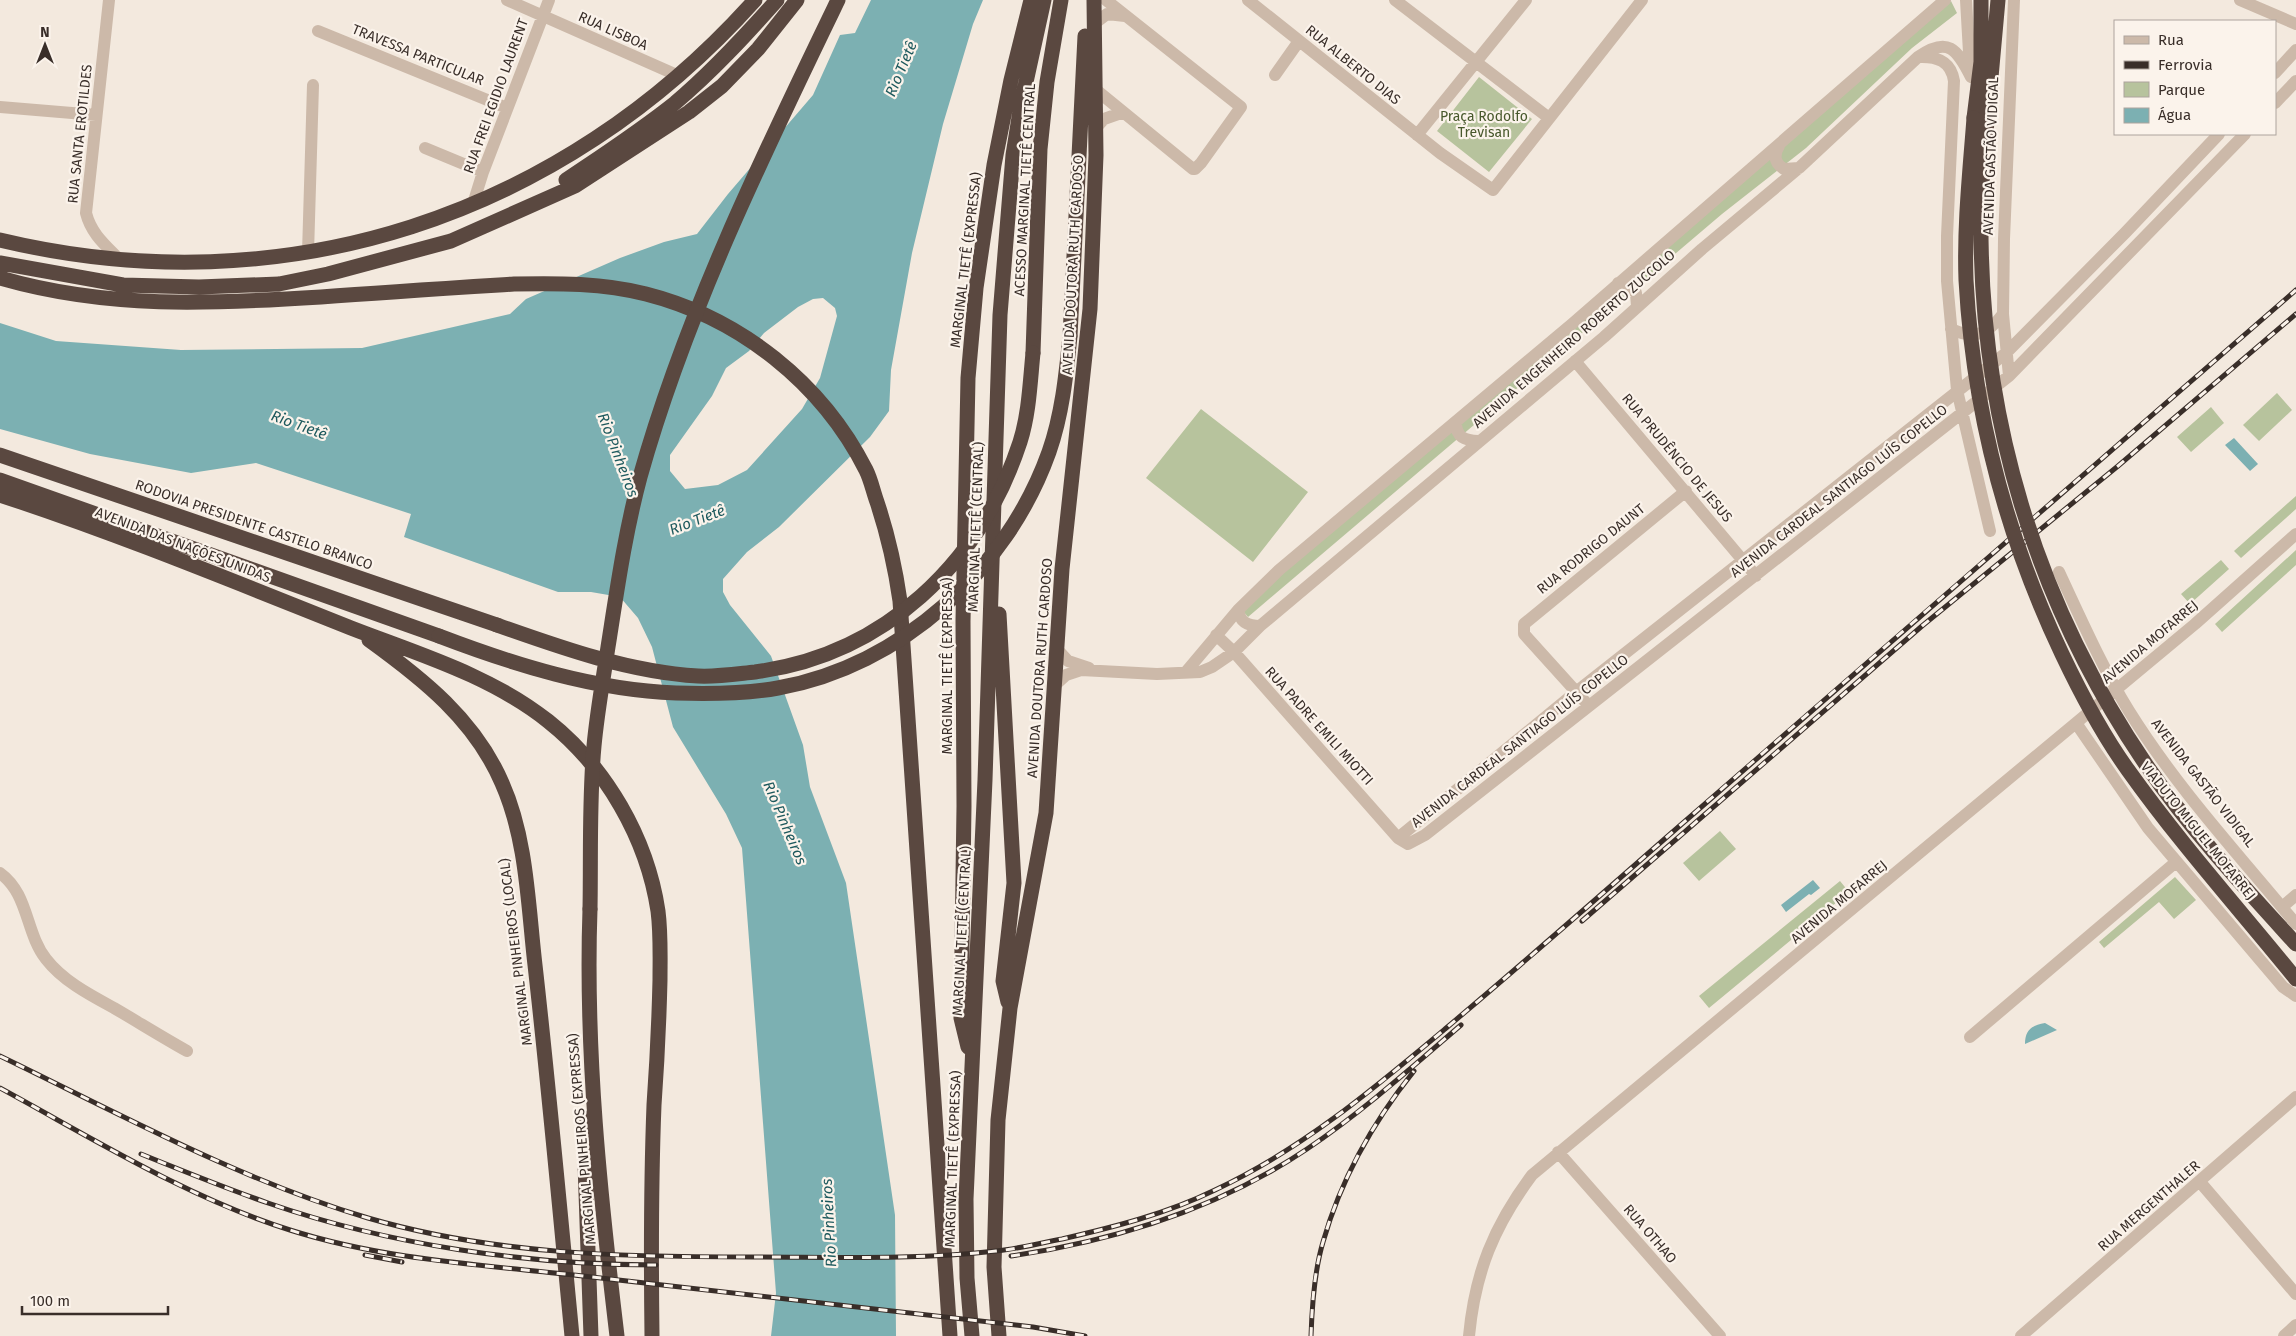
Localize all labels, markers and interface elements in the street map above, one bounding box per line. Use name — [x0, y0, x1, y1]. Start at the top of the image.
street label: RUA LISBOA — [576, 8, 650, 54]
street label: RUA FREI EGIDIO LAURENT — [460, 16, 532, 176]
north arrow — [20, 20, 70, 70]
legend — [2114, 20, 2276, 135]
street label: TRAVESSA PARTICULAR — [350, 21, 487, 89]
street label: RUA ALBERTO DIAS — [1302, 21, 1404, 109]
text: N — [40, 24, 50, 41]
text: Rua — [2158, 31, 2184, 49]
water label: Rio Tietê — [881, 39, 921, 99]
text: Ferrovia — [2158, 56, 2213, 74]
street label: RUA SANTA EROTILDES — [64, 63, 96, 205]
street label: AVENIDA GASTÃO VIDIGAL — [1980, 77, 2002, 235]
text: Parque — [2158, 81, 2205, 99]
street label: ACESSO MARGINAL TIETÊ CENTRAL — [1010, 83, 1039, 297]
text: Água — [2158, 106, 2191, 124]
park label: Praça Rodolfo Trevisan — [1440, 108, 1528, 141]
street label: AVENIDA DOUTORA RUTH CARDOSO — [1059, 154, 1087, 376]
street label: MARGINAL TIETÊ (EXPRESSA) — [946, 171, 985, 349]
street label: AVENIDA ENGENHEIRO ROBERTO ZUCCOLO — [1469, 246, 1679, 432]
street label: RUA PRUDÊNCIO DE JESUS — [1618, 390, 1737, 526]
street label: AVENIDA CARDEAL SANTIAGO LUÍS COPELLO — [1726, 400, 1951, 581]
water label: Rio Tietê — [269, 407, 330, 443]
water label: Rio Pinheiros — [594, 410, 642, 500]
street label: MARGINAL TIETÊ (CENTRAL) — [964, 441, 987, 612]
street label: RODOVIA PRESIDENTE CASTELO BRANCO — [133, 476, 375, 574]
street label: RUA RODRIGO DAUNT — [1534, 500, 1649, 598]
water label: Rio Tietê — [667, 501, 728, 539]
street label: AVENIDA DAS NAÇÕES UNIDAS — [93, 503, 274, 586]
street label: AVENIDA DOUTORA RUTH CARDOSO — [1024, 557, 1056, 779]
street label: MARGINAL TIETÊ (EXPRESSA) — [938, 578, 956, 754]
street label: AVENIDA MOFARREJ — [2098, 597, 2202, 687]
street label: AVENIDA CARDEAL SANTIAGO LUÍS COPELLO — [1407, 650, 1632, 831]
street label: RUA PADRE EMILI MIOTTI — [1261, 663, 1377, 789]
street label: AVENIDA GASTÃO VIDIGAL — [2148, 715, 2258, 851]
street label: VIADUTO MIGUEL MOFARREJ — [2137, 758, 2259, 904]
water label: Rio Pinheiros — [759, 779, 811, 867]
street label: MARGINAL TIETÊ (CENTRAL) — [948, 845, 975, 1017]
street label: MARGINAL PINHEIROS (LOCAL) — [496, 857, 536, 1047]
street label: AVENIDA MOFARREJ — [1787, 857, 1891, 947]
street label: MARGINAL PINHEIROS (EXPRESSA) — [564, 1033, 600, 1245]
street label: MARGINAL TIETÊ (EXPRESSA) — [940, 1070, 965, 1248]
street label: RUA MERGENTHALER — [2095, 1157, 2204, 1255]
water label: Rio Pinheiros — [818, 1178, 840, 1268]
street label: RUA OTHAO — [1620, 1201, 1680, 1267]
scale bar — [22, 1284, 169, 1316]
text: 100 m — [30, 1292, 70, 1310]

